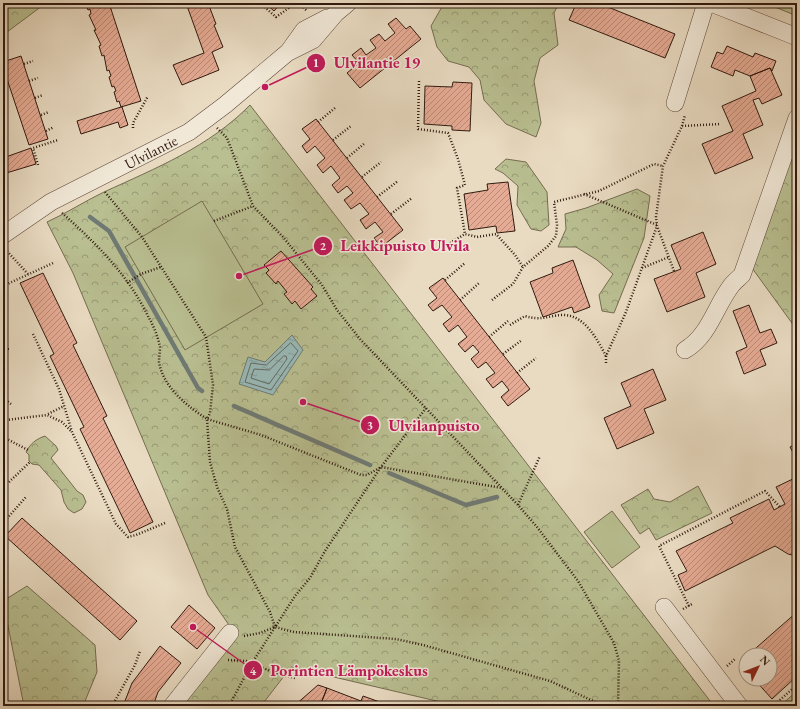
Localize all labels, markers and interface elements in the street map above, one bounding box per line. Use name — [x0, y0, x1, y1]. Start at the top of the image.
callout: Ulvilantie 19 — [306, 49, 429, 77]
text: Ulvilantie 19 — [334, 52, 421, 73]
text: 1 — [313, 55, 319, 71]
street label: Ulvilantie — [121, 130, 180, 173]
callout: Leikkipuisto Ulvila — [313, 232, 478, 260]
text: Leikkipuisto Ulvila — [341, 235, 470, 256]
text: 2 — [320, 238, 327, 254]
callout: Ulvilanpuisto — [360, 411, 487, 439]
text: Ulvilanpuisto — [389, 415, 480, 436]
text: 3 — [367, 417, 373, 433]
north arrow — [738, 647, 778, 687]
text: N — [757, 652, 774, 668]
callout: Porintien Lämpökeskus — [243, 656, 436, 684]
text: Porintien Lämpökeskus — [270, 660, 428, 681]
text: 4 — [250, 663, 257, 679]

